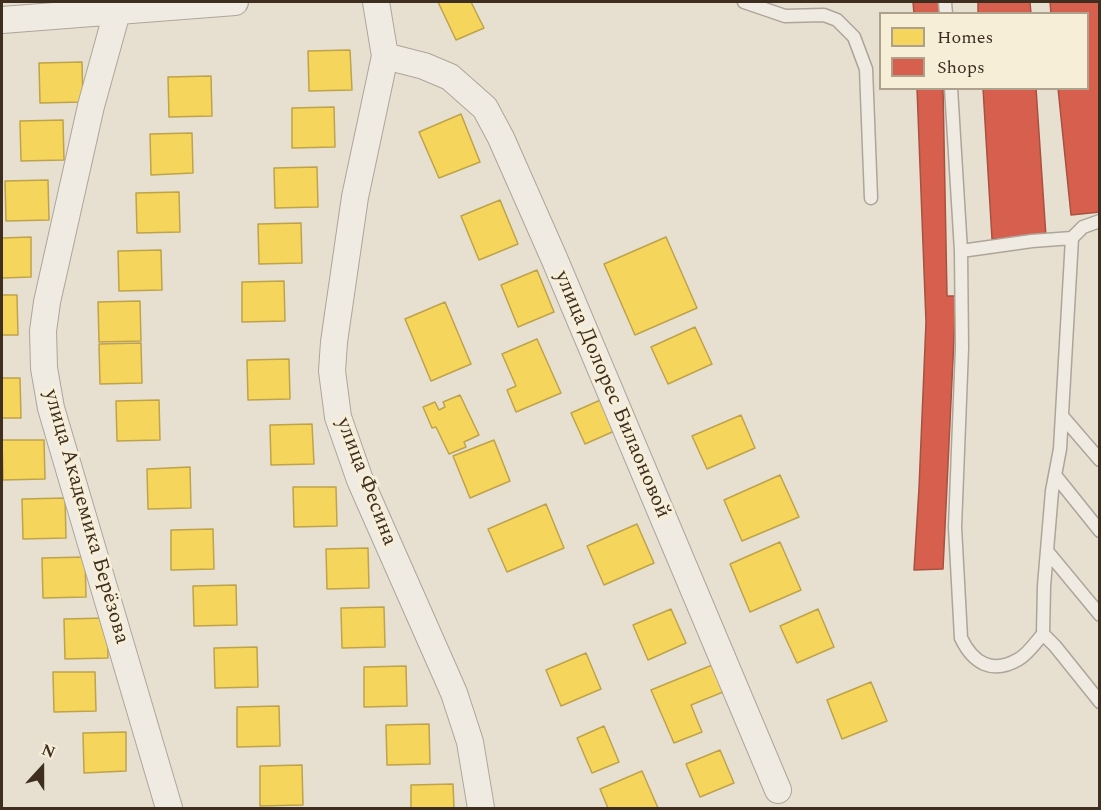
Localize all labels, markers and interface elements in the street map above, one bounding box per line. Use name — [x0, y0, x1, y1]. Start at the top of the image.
legend — [879, 12, 1089, 90]
text: Homes — [937, 24, 993, 51]
text: Shops — [937, 54, 985, 81]
street label: улица Долорес Билаоновой — [547, 268, 675, 522]
street label: улица Академика Берёзова — [37, 387, 133, 647]
street label: улица Фесина — [329, 414, 401, 550]
north arrow — [12, 738, 72, 798]
text: N — [38, 738, 59, 765]

